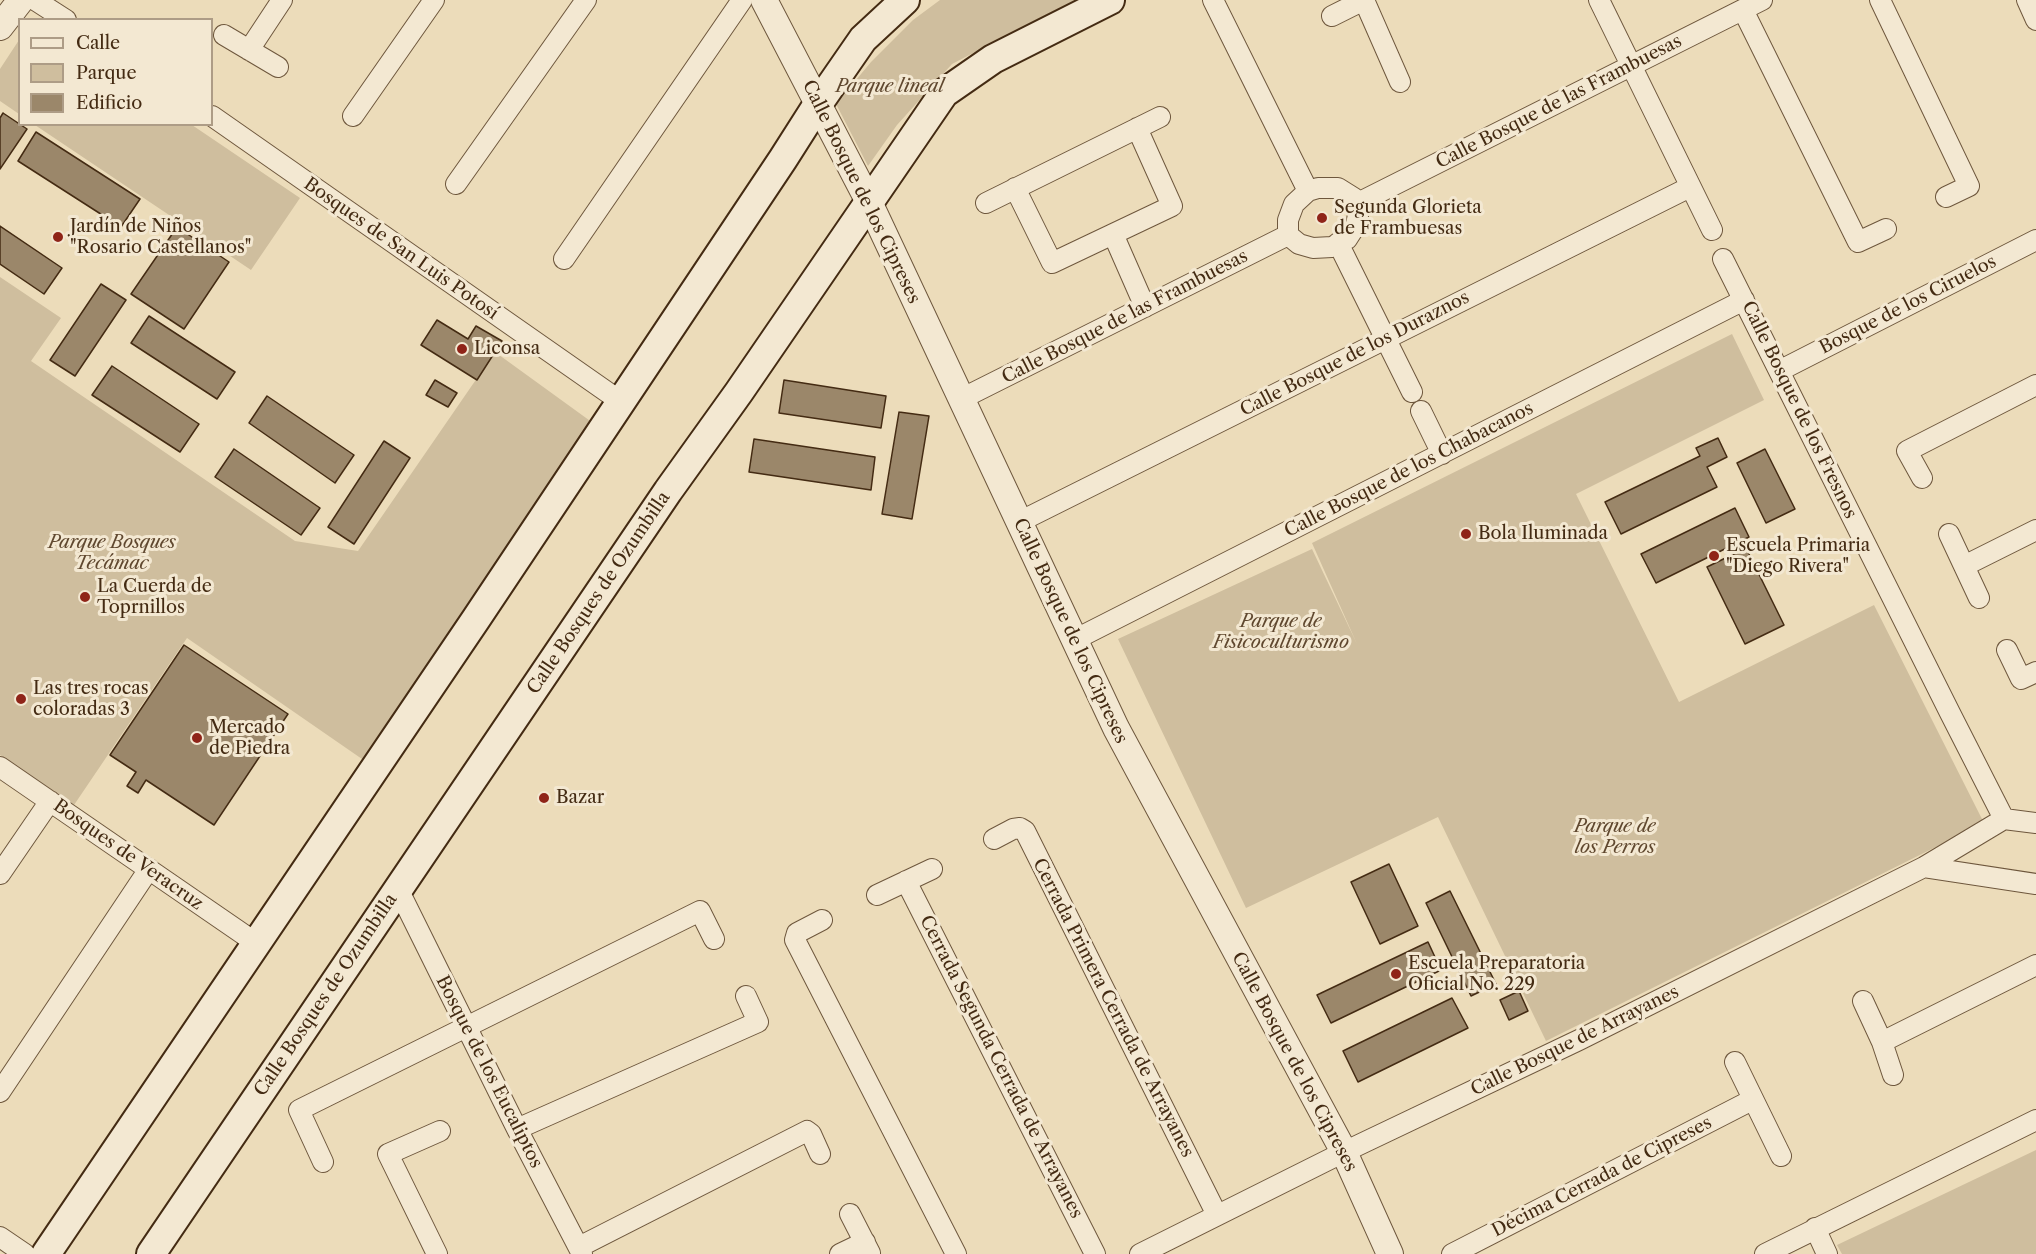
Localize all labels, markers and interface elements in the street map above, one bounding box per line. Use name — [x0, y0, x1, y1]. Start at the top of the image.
legend — [18, 18, 213, 126]
street label: Calle Bosque de las Frambuesas — [1432, 30, 1686, 174]
text: Calle — [76, 32, 120, 54]
text: Parque — [76, 62, 137, 84]
park label: Parque lineal — [836, 76, 944, 98]
street label: Calle Bosque de los Cipreses — [797, 77, 925, 307]
text: Edificio — [76, 92, 142, 114]
street label: Bosques de San Luis Potosí — [300, 174, 502, 324]
place label: Segunda Glorieta de Frambuesas — [1334, 197, 1482, 240]
marker: Segunda Glorieta de Frambuesas — [1315, 211, 1329, 225]
place label: Jardín de Niños "Rosario Castellanos" — [70, 216, 251, 258]
marker: Jardín de Niños "Rosario Castellanos" — [51, 230, 65, 244]
street label: Calle Bosque de las Frambuesas — [998, 245, 1252, 389]
street label: Bosque de los Ciruelos — [1816, 251, 2000, 359]
street label: Calle Bosque de los Duraznos — [1237, 287, 1473, 421]
street label: Calle Bosque de los Fresnos — [1737, 298, 1861, 522]
place label: Liconsa — [474, 338, 540, 360]
marker: Liconsa — [455, 342, 469, 356]
street label: Calle Bosque de los Chabacanos — [1281, 398, 1537, 542]
street label: Calle Bosques de Ozumbilla — [523, 488, 675, 698]
street label: Calle Bosque de los Cipreses — [1008, 515, 1132, 747]
place label: Bola Iluminada — [1478, 523, 1608, 545]
marker: Bola Iluminada — [1459, 527, 1473, 541]
park label: Parque Bosques Tecámac — [48, 532, 176, 574]
place label: Escuela Primaria "Diego Rivera" — [1726, 535, 1870, 578]
marker: Escuela Primaria "Diego Rivera" — [1707, 549, 1721, 563]
place label: La Cuerda de Toprnillos — [97, 576, 212, 618]
marker: La Cuerda de Toprnillos — [78, 590, 92, 604]
park label: Parque de Fisicoculturismo — [1213, 611, 1349, 654]
place label: Las tres rocas coloradas 3 — [33, 678, 149, 720]
marker: Las tres rocas coloradas 3 — [14, 692, 28, 706]
place label: Mercado de Piedra — [209, 717, 290, 760]
marker: Mercado de Piedra — [190, 731, 204, 745]
place label: Bazar — [556, 787, 604, 809]
marker: Bazar — [537, 791, 551, 805]
street label: Bosques de Veracruz — [49, 795, 207, 915]
park label: Parque de los Perros — [1574, 816, 1656, 858]
street label: Cerrada Primera Cerrada de Arrayanes — [1028, 855, 1198, 1161]
street label: Calle Bosques de Ozumbilla — [250, 890, 402, 1100]
street label: Cerrada Segunda Cerrada de Arrayanes — [915, 912, 1087, 1222]
street label: Calle Bosque de los Cipreses — [1227, 948, 1361, 1176]
place label: Escuela Preparatoria Oficial No. 229 — [1408, 953, 1585, 996]
marker: Escuela Preparatoria Oficial No. 229 — [1389, 967, 1403, 981]
street label: Bosque de los Eucaliptos — [431, 972, 547, 1172]
street label: Calle Bosque de Arrayanes — [1467, 981, 1683, 1101]
street label: Décima Cerrada de Cipreses — [1488, 1112, 1716, 1242]

